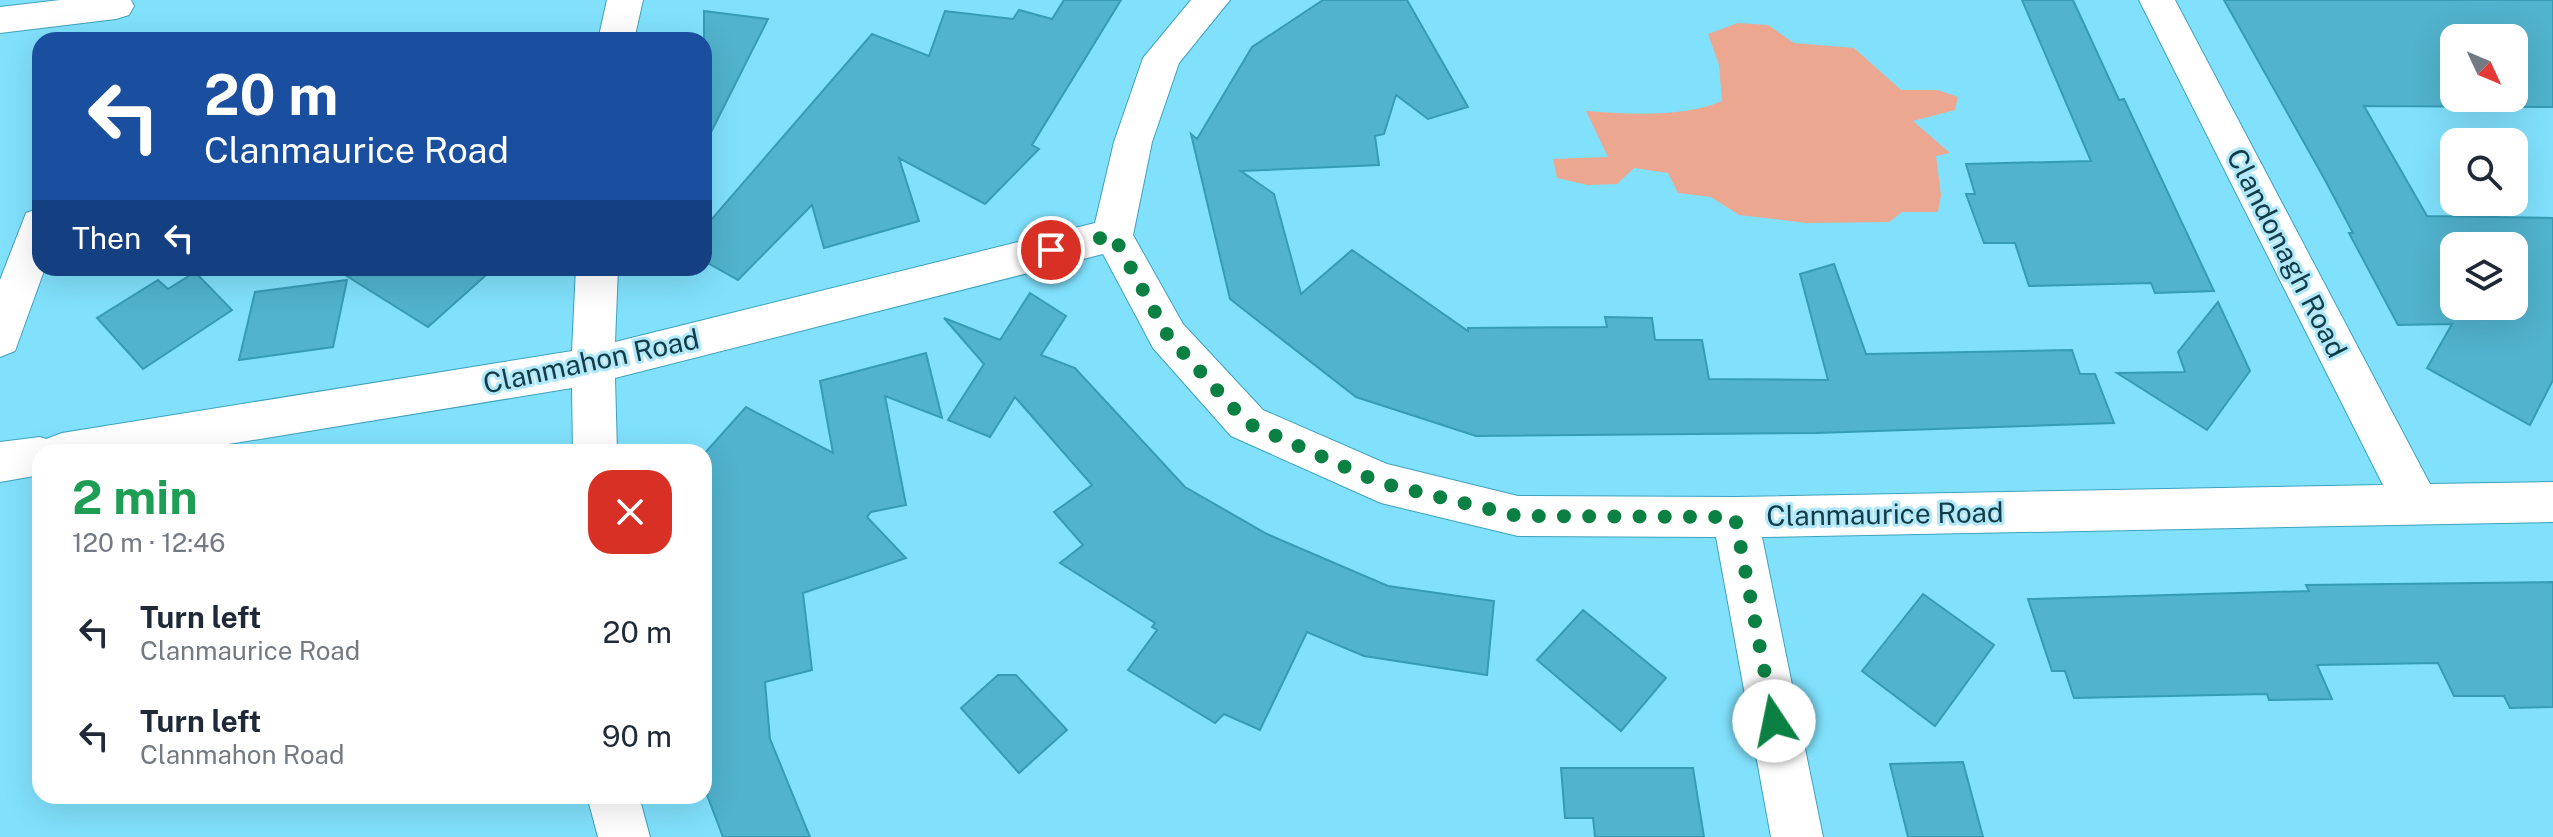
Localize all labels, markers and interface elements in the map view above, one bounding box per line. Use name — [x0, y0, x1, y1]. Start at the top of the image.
north arrow — [2440, 24, 2528, 112]
map controls — [2440, 24, 2528, 320]
text: 20 m — [204, 62, 338, 128]
icon: left — [72, 64, 176, 168]
button: search — [2440, 128, 2528, 216]
text: Clanmaurice Road — [204, 129, 509, 171]
street label: Clandonagh Road — [2221, 143, 2354, 363]
icon: left — [157, 216, 201, 260]
pin — [1017, 216, 1085, 284]
text: Then — [72, 220, 141, 256]
icon: arrive — [1029, 228, 1073, 272]
button: layers — [2440, 232, 2528, 320]
street label: Clanmahon Road — [480, 321, 702, 400]
text: 2 min — [72, 468, 198, 525]
button: close — [588, 470, 672, 554]
street label: Clanmaurice Road — [1766, 495, 2004, 532]
text: 120 m · 12:46 — [72, 527, 226, 558]
text: Turn left — [140, 599, 261, 635]
icon: left — [72, 610, 116, 654]
text: 20 m — [603, 614, 672, 650]
text: Clanmaurice Road — [140, 635, 360, 666]
position arrow — [1732, 679, 1816, 763]
text: Turn left — [140, 703, 261, 739]
icon: left — [72, 714, 116, 758]
text: 90 m — [602, 718, 672, 754]
text: Clanmahon Road — [140, 739, 344, 770]

